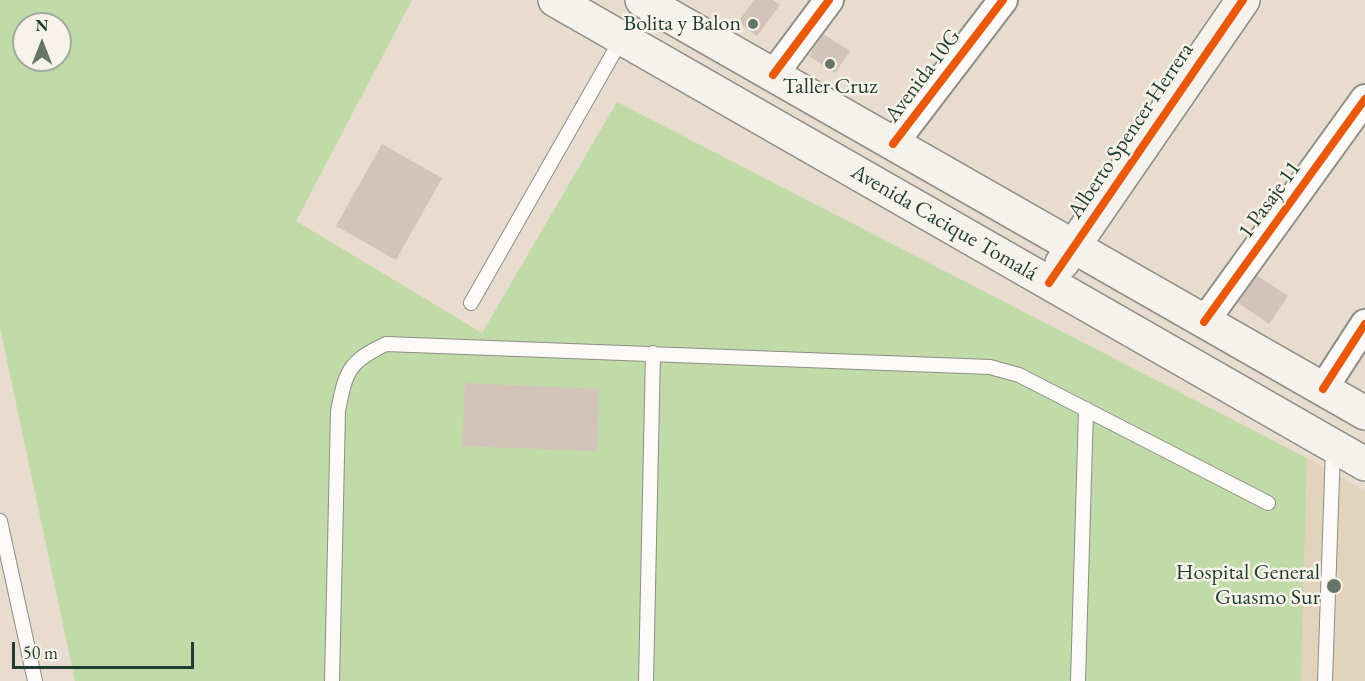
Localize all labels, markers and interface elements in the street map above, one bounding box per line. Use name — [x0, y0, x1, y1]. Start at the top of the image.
place label: Bolita y Balon — [623, 11, 741, 37]
north arrow — [12, 12, 72, 72]
text: N — [36, 15, 48, 36]
marker: Bolita y Balon — [746, 17, 760, 31]
street label: Avenida 10G — [879, 24, 967, 128]
street label: Alberto Spencer Herrera — [1062, 38, 1200, 224]
marker: Taller Cruz — [823, 57, 837, 71]
place label: Taller Cruz — [783, 74, 877, 100]
street label: 1 Pasaje 11 — [1233, 156, 1307, 244]
street label: Avenida Cacique Tomalá — [846, 159, 1042, 287]
place label: Hospital General Guasmo Sur — [1176, 560, 1320, 612]
marker: Hospital General Guasmo Sur — [1325, 577, 1343, 595]
scale bar — [15, 630, 196, 668]
text: 50 m — [23, 641, 58, 664]

